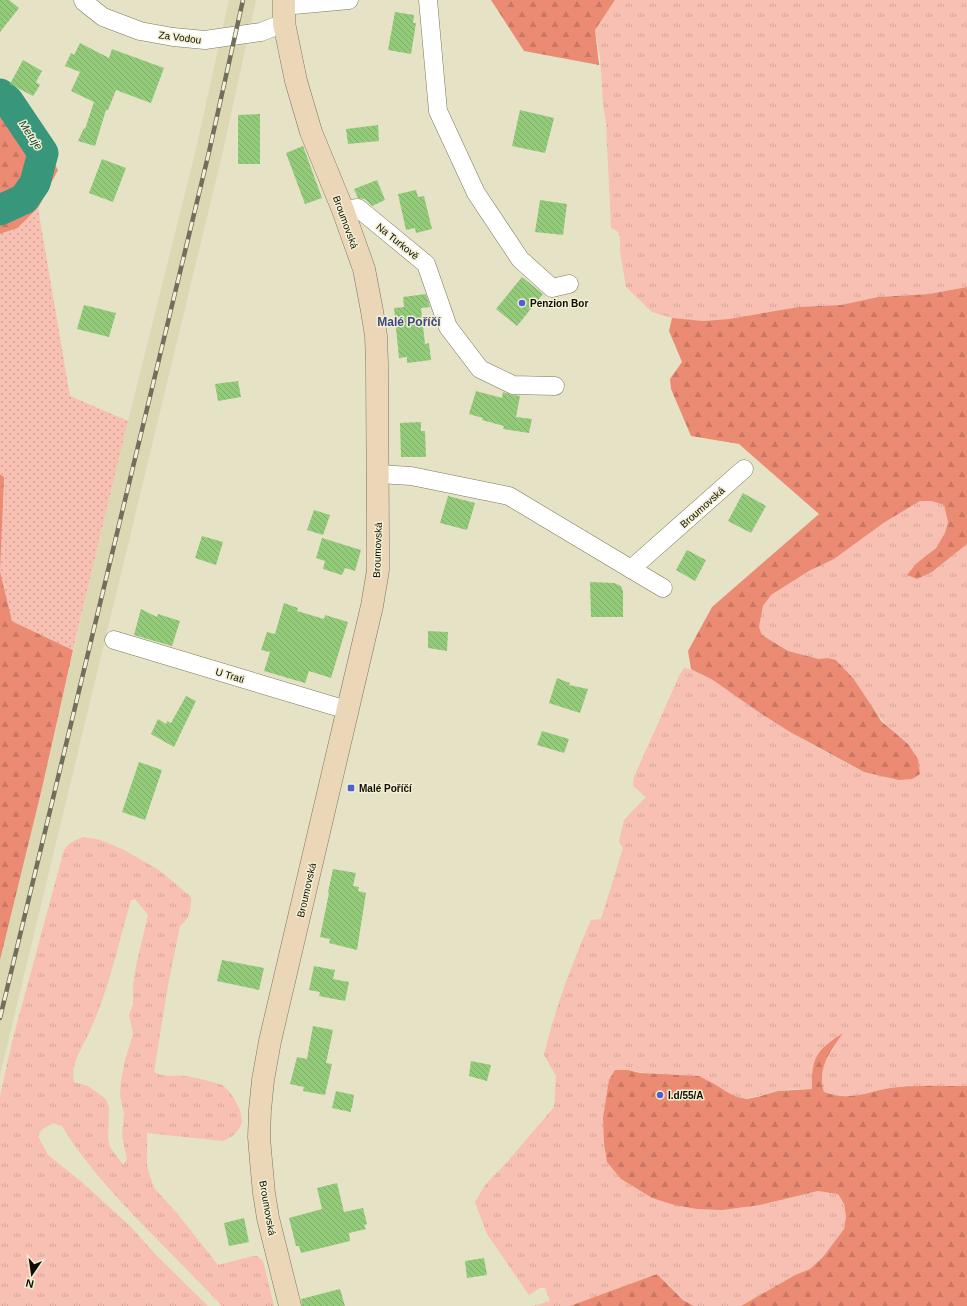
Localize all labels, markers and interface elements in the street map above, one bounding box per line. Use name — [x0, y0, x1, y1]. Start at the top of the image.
street label: Za Vodou — [158, 29, 202, 46]
water label: Metuje — [17, 118, 45, 152]
street label: Broumovská — [331, 194, 360, 251]
street label: Na Turkově — [374, 221, 421, 262]
marker: Penzion Bor — [517, 298, 527, 308]
place label: Penzion Bor — [530, 298, 588, 309]
district label: Malé Poříčí — [377, 315, 441, 329]
street label: Broumovská — [678, 484, 727, 530]
street label: Broumovská — [371, 522, 384, 578]
street label: U Trati — [214, 666, 246, 685]
marker: Malé Poříčí — [346, 783, 356, 793]
place label: Malé Poříčí — [359, 783, 413, 794]
street label: Broumovská — [295, 861, 318, 918]
marker: I.d/55/A — [655, 1090, 665, 1100]
place label: I.d/55/A — [668, 1090, 704, 1101]
street label: Broumovská — [257, 1180, 278, 1237]
north arrow — [12, 1254, 52, 1294]
text: N — [24, 1277, 35, 1290]

